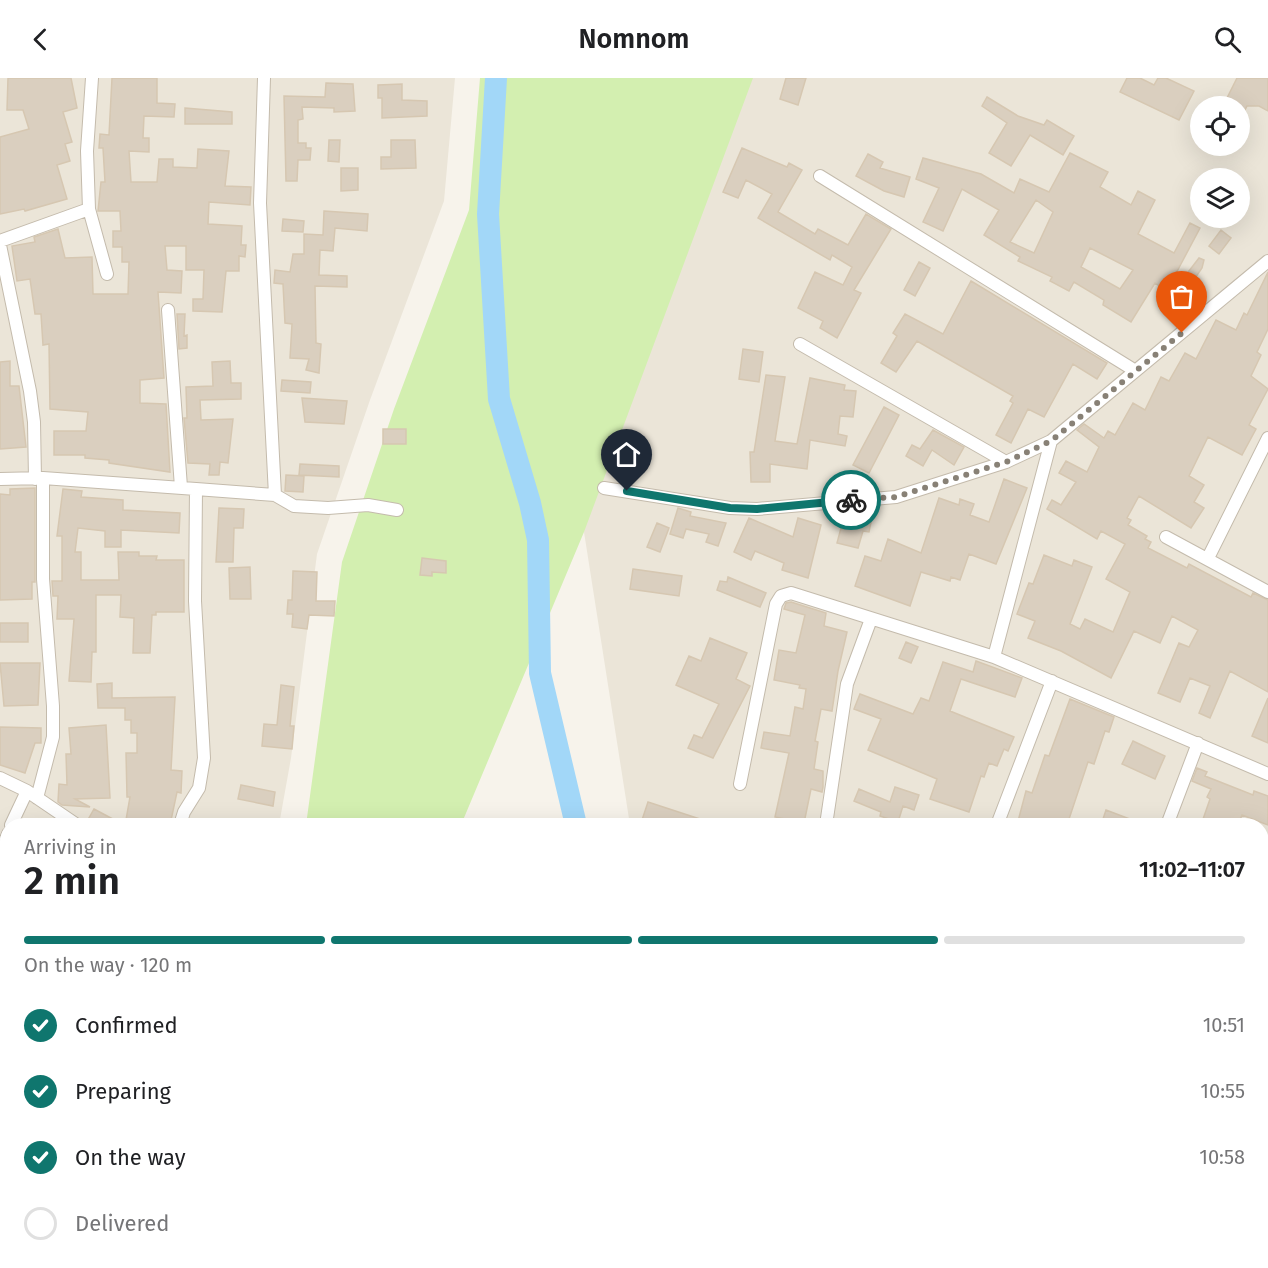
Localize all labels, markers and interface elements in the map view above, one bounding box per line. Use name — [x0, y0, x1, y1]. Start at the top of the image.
icon: back — [24, 23, 57, 56]
text: Nomnom — [579, 23, 690, 55]
icon: search — [1211, 23, 1244, 56]
map controls — [1190, 96, 1250, 228]
button: locate — [1190, 96, 1250, 156]
button: layers — [1190, 168, 1250, 228]
pin — [1156, 271, 1207, 333]
icon: bag — [1165, 280, 1198, 313]
pin — [601, 429, 652, 491]
icon: home — [610, 438, 643, 471]
courier — [821, 470, 881, 530]
icon: bike — [835, 484, 868, 517]
text: Arriving in — [24, 835, 117, 859]
text: 11:02–11:07 — [1139, 856, 1245, 883]
text: 2 min — [24, 858, 120, 904]
text: On the way · 120 m — [24, 953, 192, 977]
icon: check — [24, 1009, 57, 1042]
text: Confirmed — [75, 1012, 178, 1039]
text: 10:51 — [1203, 1013, 1245, 1037]
icon: check — [24, 1075, 57, 1108]
text: Preparing — [75, 1078, 171, 1105]
text: 10:55 — [1200, 1079, 1245, 1103]
icon: check — [24, 1141, 57, 1174]
text: On the way — [75, 1144, 186, 1171]
text: 10:58 — [1199, 1145, 1245, 1169]
text: Delivered — [75, 1210, 170, 1237]

